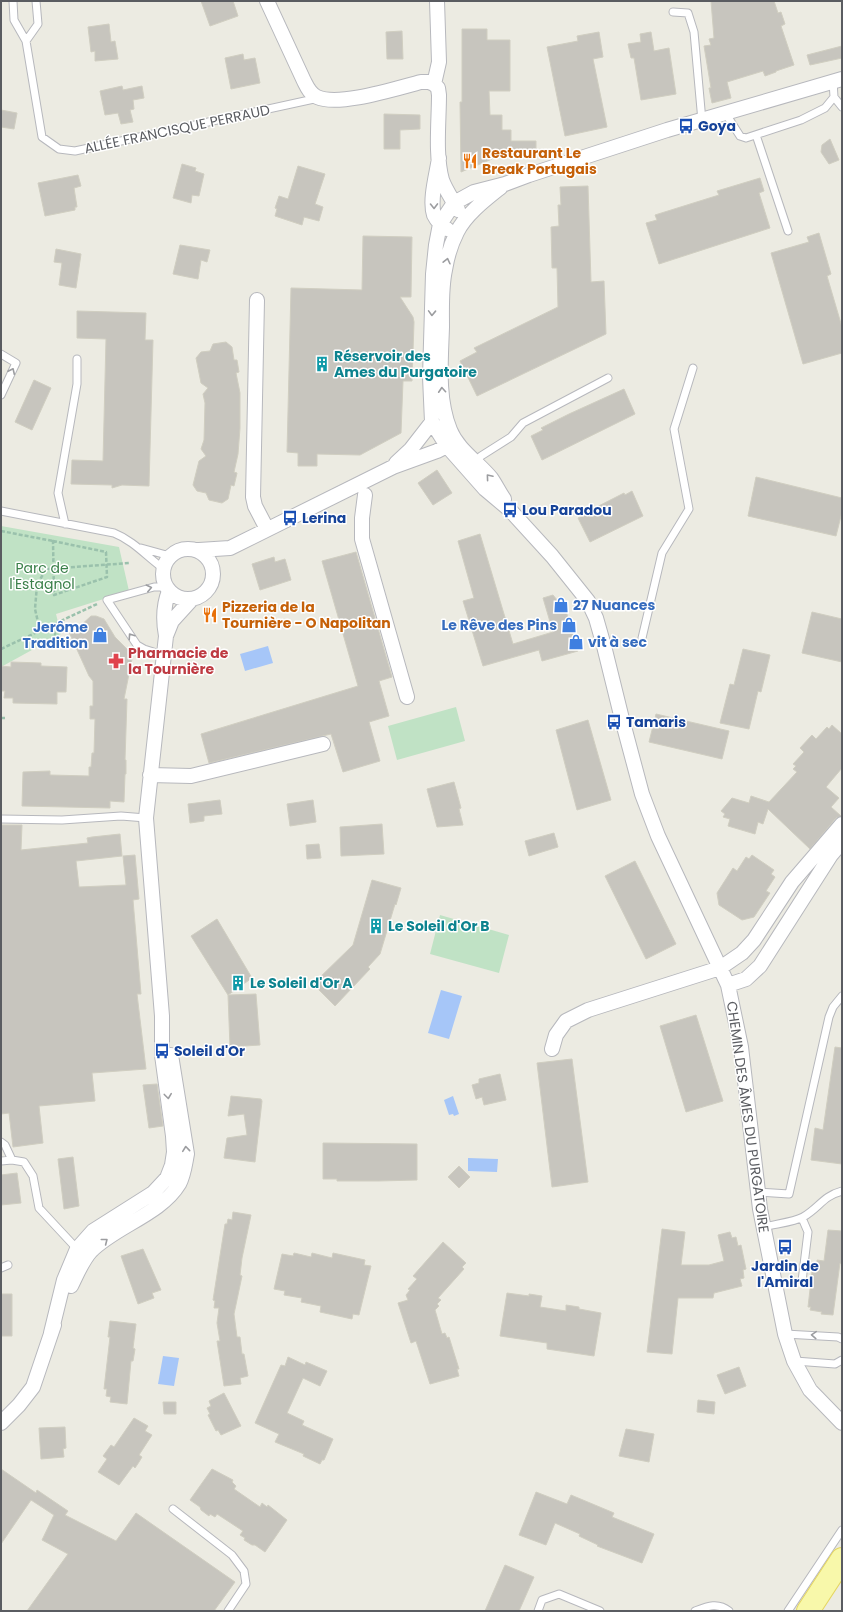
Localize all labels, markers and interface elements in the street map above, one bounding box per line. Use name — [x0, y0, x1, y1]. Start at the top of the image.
street label: ALLÉE FRANCISQUE PERRAUD — [82, 100, 272, 158]
place label: Goya — [698, 116, 736, 136]
bus stop icon: Goya — [677, 117, 695, 135]
place label: Restaurant Le Break Portugais — [482, 143, 597, 179]
restaurant icon: Restaurant Le Break Portugais — [461, 152, 479, 170]
one-way arrow — [430, 203, 438, 209]
one-way arrow — [442, 257, 451, 264]
one-way arrow — [427, 310, 436, 316]
place label: Réservoir des Ames du Purgatoire — [334, 346, 477, 382]
building icon: Réservoir des Ames du Purgatoire — [313, 355, 331, 373]
one-way arrow — [7, 368, 15, 376]
one-way arrow — [437, 387, 446, 393]
one-way arrow — [486, 475, 493, 482]
place label: Lou Paradou — [522, 500, 612, 520]
bus stop icon: Lou Paradou — [501, 501, 519, 519]
place label: Lerina — [302, 508, 346, 528]
bus stop icon: Lerina — [281, 509, 299, 527]
park label: Parc de l'Estagnol — [9, 558, 75, 594]
one-way arrow — [146, 585, 153, 593]
place label: 27 Nuances — [573, 595, 655, 615]
shop icon: 27 Nuances — [552, 596, 570, 614]
place label: Pizzeria de la Tournière - O Napolitan — [222, 597, 391, 633]
restaurant icon: Pizzeria de la Tournière - O Napolitan — [201, 606, 219, 624]
place label: Le Rêve des Pins — [442, 615, 557, 635]
shop icon: Le Rêve des Pins — [560, 616, 578, 634]
place label: Jerôme Tradition — [22, 617, 88, 653]
shop icon: Jerôme Tradition — [91, 626, 109, 644]
place label: vit à sec — [588, 632, 647, 652]
one-way arrow — [128, 633, 136, 640]
shop icon: vit à sec — [567, 633, 585, 651]
place label: Pharmacie de la Tournière — [128, 643, 229, 679]
pharmacy icon: Pharmacie de la Tournière — [107, 652, 125, 670]
place label: Tamaris — [626, 712, 686, 732]
bus stop icon: Tamaris — [605, 713, 623, 731]
place label: Le Soleil d'Or B — [388, 916, 490, 936]
building icon: Le Soleil d'Or B — [367, 917, 385, 935]
place label: Le Soleil d'Or A — [250, 973, 353, 993]
building icon: Le Soleil d'Or A — [229, 974, 247, 992]
street label: CHEMIN DES ÂMES DU PURGATOIRE — [722, 1000, 774, 1234]
place label: Soleil d'Or — [174, 1041, 245, 1061]
bus stop icon: Soleil d'Or — [153, 1042, 171, 1060]
one-way arrow — [163, 1093, 172, 1099]
one-way arrow — [181, 1146, 190, 1152]
one-way arrow — [100, 1238, 107, 1245]
bus stop icon: Jardin de l'Amiral — [776, 1238, 794, 1256]
place label: Jardin de l'Amiral — [751, 1256, 819, 1292]
one-way arrow — [811, 1331, 817, 1340]

